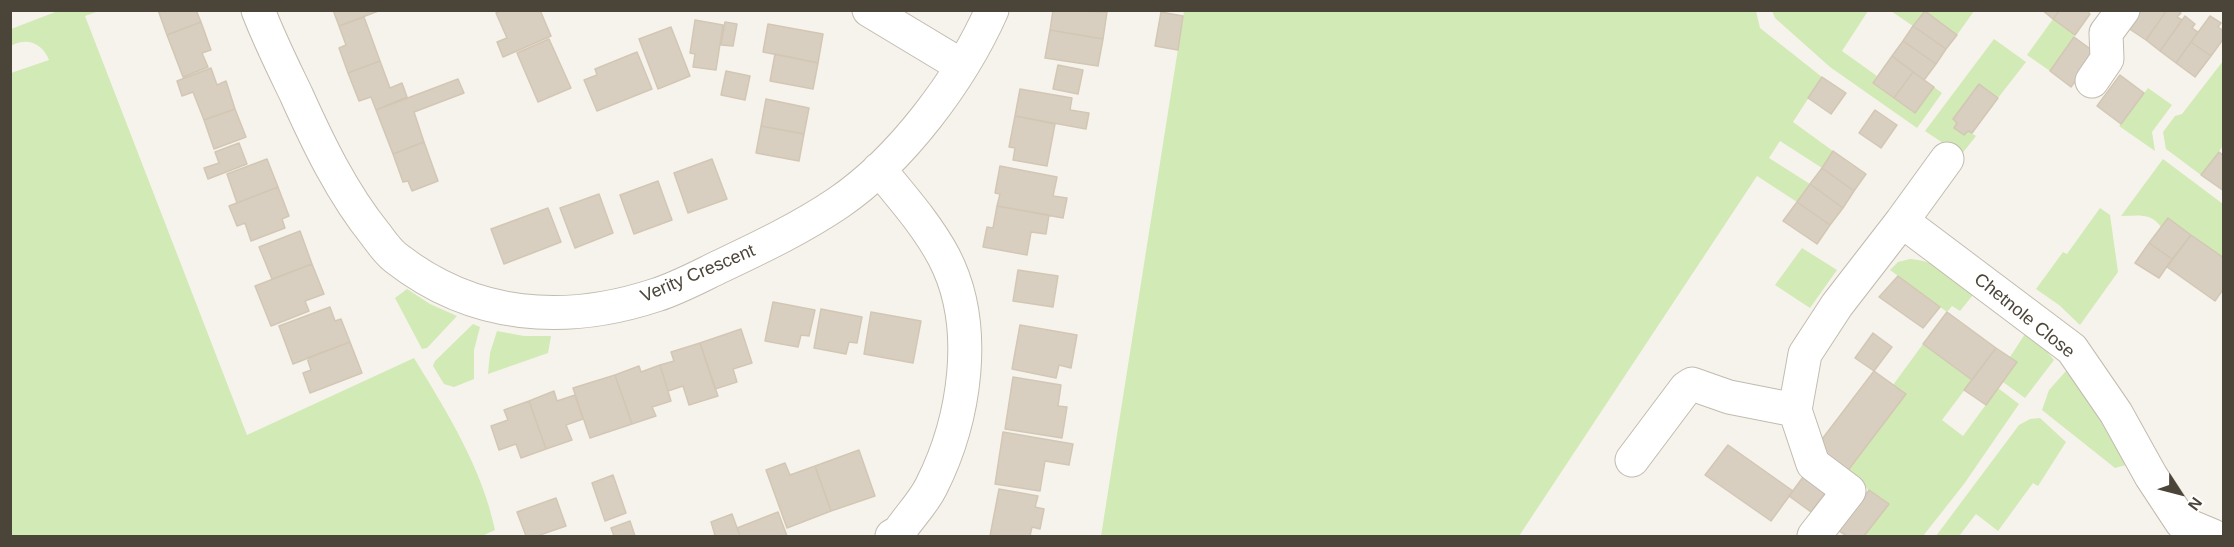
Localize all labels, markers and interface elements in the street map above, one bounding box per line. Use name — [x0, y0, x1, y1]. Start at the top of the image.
street label: Verity Crescent — [638, 240, 758, 308]
street label: Chetnole Close — [1969, 269, 2079, 363]
north arrow — [2150, 463, 2210, 523]
text: N — [2185, 494, 2205, 514]

